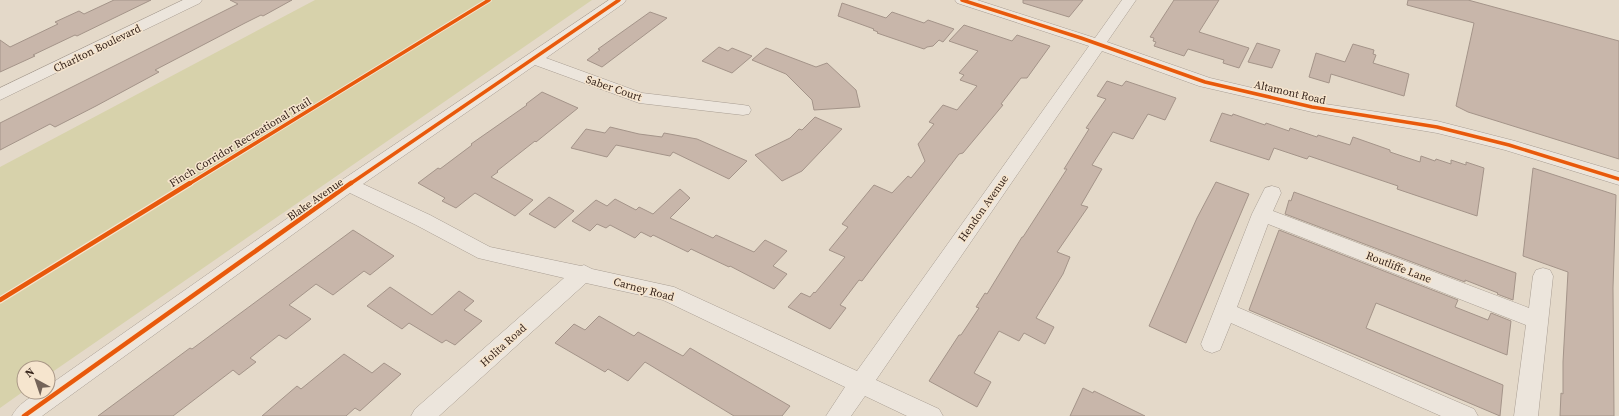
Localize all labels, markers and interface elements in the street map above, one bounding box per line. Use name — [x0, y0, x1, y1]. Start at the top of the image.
street label: Charlton Boulevard — [51, 20, 144, 76]
street label: Saber Court — [584, 72, 644, 105]
street label: Altamont Road — [1252, 77, 1328, 108]
street label: Finch Corridor Recreational Trail — [166, 94, 314, 191]
street label: Hendon Avenue — [955, 172, 1012, 245]
street label: Blake Avenue — [284, 174, 347, 224]
street label: Routliffe Lane — [1364, 248, 1434, 287]
street label: Carney Road — [612, 274, 677, 305]
street label: Holita Road — [477, 320, 530, 370]
north arrow — [16, 360, 56, 400]
text: N — [22, 364, 38, 381]

